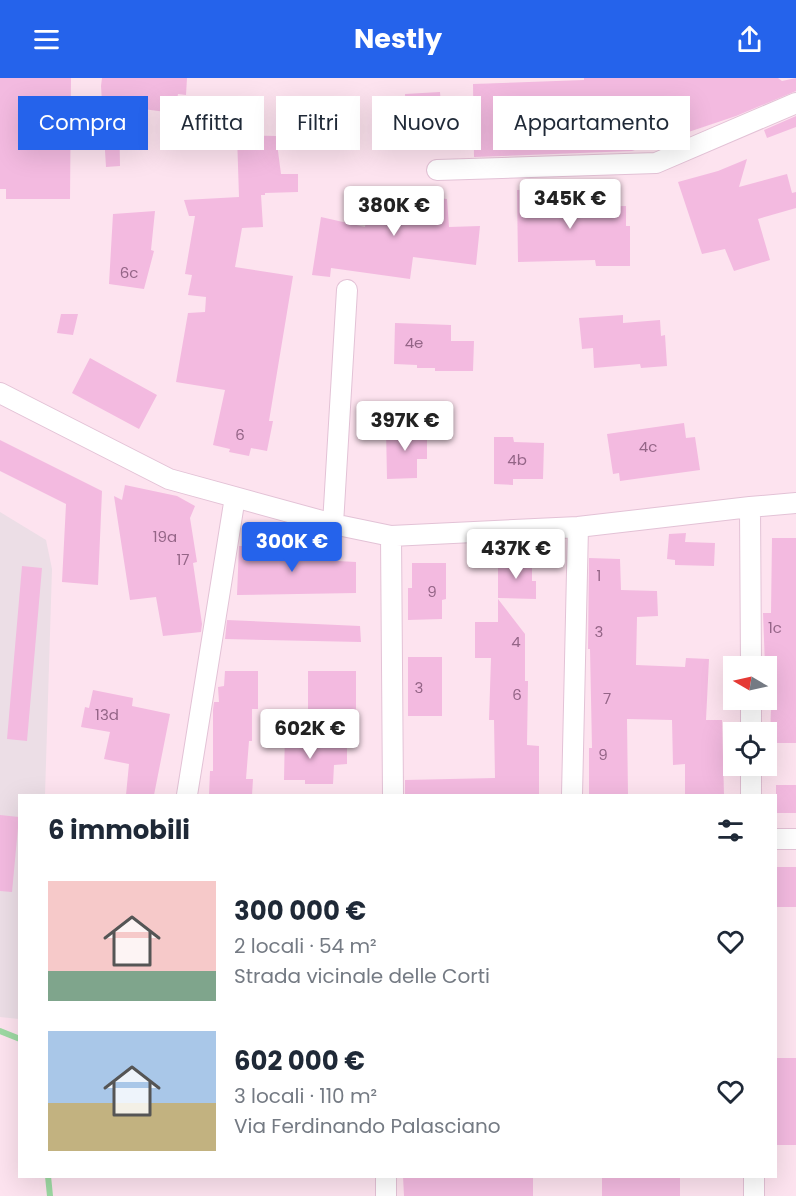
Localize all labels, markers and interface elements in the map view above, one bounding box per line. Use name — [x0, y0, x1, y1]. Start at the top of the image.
text: Nestly — [354, 20, 442, 57]
icon: menu — [30, 23, 63, 56]
icon: share — [733, 23, 766, 56]
chip: Compra — [18, 96, 148, 150]
chip: Affitta — [160, 96, 264, 150]
chip: Filtri — [276, 96, 360, 150]
chip: Nuovo — [372, 96, 481, 150]
chip: Appartamento — [493, 96, 690, 150]
pin: 345K € — [521, 179, 619, 230]
text: 345K € — [534, 184, 606, 212]
pin: 380K € — [345, 186, 443, 237]
text: 380K € — [358, 191, 430, 219]
house number: 6c — [120, 262, 138, 283]
house number: 4e — [405, 332, 423, 353]
pin: 397K € — [356, 401, 454, 452]
text: 397K € — [370, 406, 440, 434]
house number: 6 — [235, 424, 245, 445]
house number: 4c — [639, 436, 657, 457]
house number: 4b — [507, 449, 527, 470]
pin: 300K € — [243, 522, 341, 573]
house number: 19a — [153, 526, 177, 547]
text: 300K € — [256, 527, 328, 555]
pin: 437K € — [467, 529, 565, 580]
text: 437K € — [481, 534, 551, 562]
house number: 17 — [177, 549, 190, 570]
house number: 1 — [597, 565, 601, 586]
house number: 9 — [427, 581, 437, 602]
house number: 1c — [768, 617, 782, 638]
house number: 3 — [595, 621, 603, 642]
house number: 4 — [511, 631, 521, 652]
north arrow — [723, 656, 777, 710]
map controls — [723, 656, 777, 776]
house number: 3 — [415, 677, 423, 698]
house number: 6 — [512, 684, 522, 705]
house number: 7 — [603, 688, 611, 709]
house number: 13d — [95, 704, 119, 725]
pin: 602K € — [261, 709, 359, 760]
text: 602K € — [274, 714, 346, 742]
button: locate — [723, 722, 777, 776]
house number: 9 — [598, 744, 608, 765]
text: 6 immobili — [48, 812, 190, 848]
icon: filters — [714, 814, 747, 847]
text: 300 000 € — [234, 893, 366, 929]
icon: home — [96, 905, 168, 977]
icon: heart — [714, 925, 747, 958]
text: 2 locali · 54 m² — [234, 932, 377, 960]
text: Strada vicinale delle Corti — [234, 962, 490, 990]
text: 602 000 € — [234, 1043, 365, 1079]
icon: home — [96, 1055, 168, 1127]
icon: heart — [714, 1075, 747, 1108]
text: 3 locali · 110 m² — [234, 1082, 377, 1110]
text: Via Ferdinando Palasciano — [234, 1112, 501, 1140]

